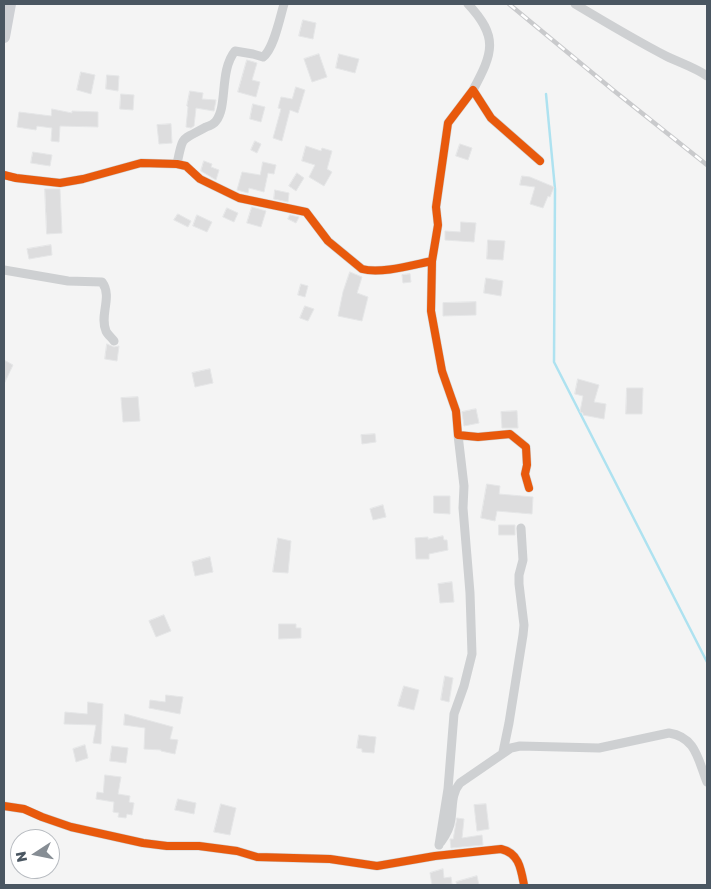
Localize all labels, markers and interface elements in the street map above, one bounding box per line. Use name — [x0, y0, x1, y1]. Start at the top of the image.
north arrow — [10, 829, 60, 879]
text: N — [11, 850, 30, 864]

